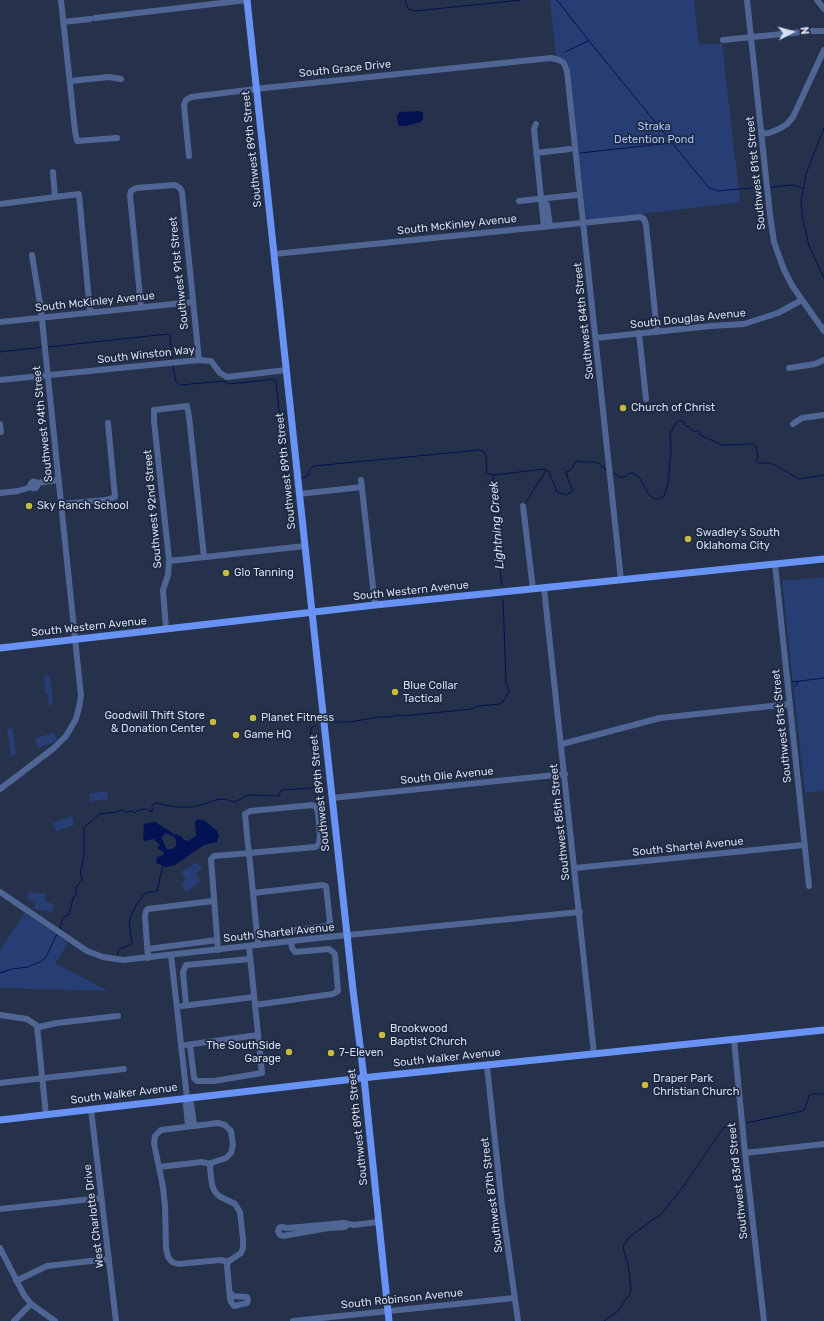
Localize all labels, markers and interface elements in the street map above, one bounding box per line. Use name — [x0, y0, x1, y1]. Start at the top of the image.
north arrow — [772, 12, 812, 52]
text: N — [798, 26, 811, 35]
street label: South Grace Drive — [298, 58, 392, 80]
street label: Southwest 89th Street — [239, 90, 265, 208]
street label: Southwest 81st Street — [743, 116, 769, 230]
park label: Straka Detention Pond — [614, 120, 694, 146]
street label: South McKinley Avenue — [397, 212, 517, 238]
street label: Southwest 91st Street — [166, 216, 192, 330]
street label: Southwest 84th Street — [571, 262, 597, 380]
street label: South McKinley Avenue — [35, 289, 155, 315]
street label: South Douglas Avenue — [630, 306, 746, 332]
street label: South Winston Way — [97, 343, 195, 367]
street label: Southwest 94th Street — [30, 365, 56, 483]
place label: Church of Christ — [631, 401, 715, 415]
marker: Church of Christ — [618, 403, 628, 413]
street label: Southwest 89th Street — [273, 412, 299, 530]
street label: Southwest 92nd Street — [141, 449, 165, 569]
water label: Lightning Creek — [487, 481, 507, 569]
place label: Sky Ranch School — [37, 499, 129, 513]
marker: Sky Ranch School — [24, 501, 34, 511]
place label: Swadley’s South Oklahoma City — [696, 526, 780, 552]
marker: Swadley’s South Oklahoma City — [683, 534, 693, 544]
place label: Glo Tanning — [234, 566, 294, 580]
marker: Glo Tanning — [221, 568, 231, 578]
street label: South Western Avenue — [352, 578, 470, 604]
street label: South Western Avenue — [30, 614, 148, 640]
street label: Southwest 81st Street — [769, 669, 795, 783]
place label: Blue Collar Tactical — [403, 679, 458, 705]
marker: Blue Collar Tactical — [390, 687, 400, 697]
place label: Goodwill Thift Store & Donation Center — [104, 709, 205, 735]
place label: Planet Fitness — [261, 711, 334, 725]
marker: Planet Fitness — [248, 713, 258, 723]
marker: Goodwill Thift Store & Donation Center — [208, 717, 218, 727]
place label: Game HQ — [244, 728, 291, 742]
marker: Game HQ — [231, 730, 241, 740]
street label: Southwest 89th Street — [307, 734, 333, 852]
street label: Southwest 85th Street — [547, 763, 573, 881]
street label: South Olie Avenue — [400, 765, 494, 787]
street label: South Shartel Avenue — [632, 835, 744, 859]
street label: South Shartel Avenue — [223, 921, 335, 945]
place label: Brookwood Baptist Church — [390, 1022, 467, 1048]
marker: Brookwood Baptist Church — [377, 1030, 387, 1040]
place label: The SouthSide Garage — [206, 1039, 281, 1065]
place label: 7-Eleven — [339, 1046, 384, 1060]
street label: South Walker Avenue — [393, 1046, 501, 1070]
marker: The SouthSide Garage — [284, 1047, 294, 1057]
marker: 7-Eleven — [326, 1048, 336, 1058]
street label: Southwest 89th Street — [345, 1068, 371, 1186]
place label: Draper Park Christian Church — [653, 1072, 739, 1098]
marker: Draper Park Christian Church — [640, 1080, 650, 1090]
street label: South Walker Avenue — [70, 1081, 178, 1107]
street label: Southwest 83rd Street — [725, 1122, 751, 1240]
street label: Southwest 87th Street — [478, 1136, 506, 1254]
street label: West Charlotte Drive — [81, 1163, 107, 1269]
street label: South Robinson Avenue — [340, 1286, 464, 1312]

